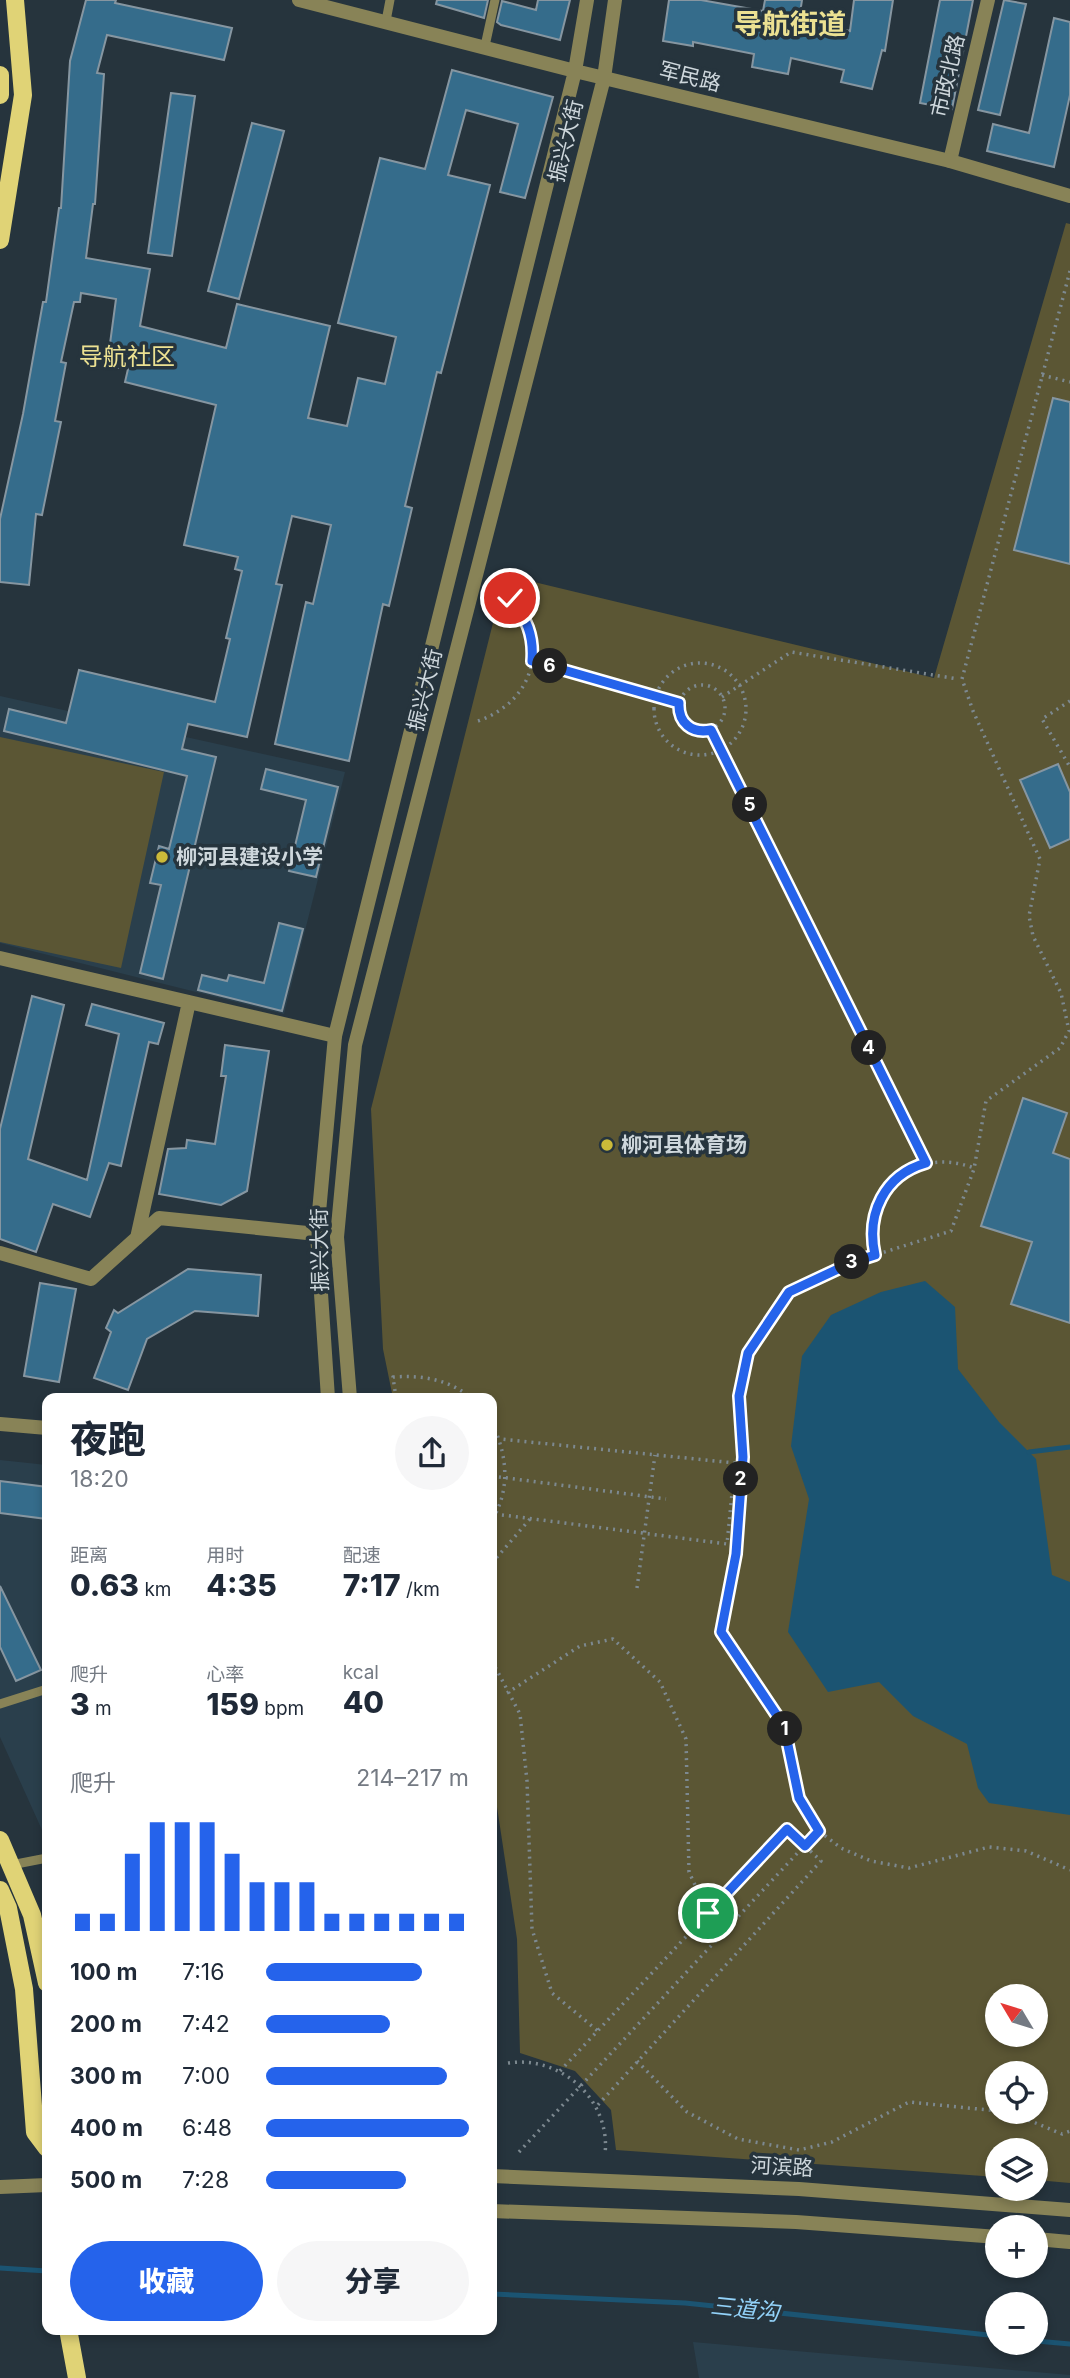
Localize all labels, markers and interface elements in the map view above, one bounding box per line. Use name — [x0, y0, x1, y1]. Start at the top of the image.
district label: 导航街道 — [734, 7, 846, 41]
street label: 市政北路 — [926, 32, 969, 120]
street label: 军民路 — [657, 57, 724, 96]
street label: 振兴大街 — [543, 97, 588, 185]
district label: 导航社区 — [79, 342, 175, 371]
pin — [480, 568, 540, 628]
icon: check — [491, 579, 529, 617]
street label: 振兴大街 — [402, 646, 447, 734]
pin: 6 — [532, 648, 568, 684]
text: 6 — [543, 654, 556, 677]
pin: 5 — [732, 788, 768, 822]
text: 5 — [743, 793, 756, 816]
place label: 柳河县建设小学 — [176, 844, 323, 869]
marker: 柳河县建设小学 — [154, 849, 170, 865]
pin: 4 — [852, 1030, 886, 1066]
text: 4 — [862, 1036, 875, 1059]
place label: 柳河县体育场 — [621, 1132, 747, 1157]
marker: 柳河县体育场 — [599, 1137, 615, 1153]
street label: 振兴大街 — [306, 1208, 333, 1292]
pin: 3 — [834, 1244, 870, 1280]
text: 3 — [845, 1250, 858, 1273]
text: 夜跑 — [70, 1416, 146, 1462]
button: share — [395, 1416, 469, 1490]
pin: 2 — [724, 1462, 758, 1496]
text: 18:20 — [70, 1465, 129, 1493]
text: 2 — [735, 1467, 746, 1490]
text: 距离 — [70, 1544, 108, 1567]
text: 用时 — [206, 1544, 244, 1567]
text: 配速 — [343, 1544, 381, 1567]
text: 0.63 — [70, 1567, 139, 1603]
text: 4:35 — [206, 1567, 277, 1603]
text: 7:17 — [343, 1567, 401, 1603]
text: km — [139, 1578, 171, 1601]
text: /km — [401, 1578, 440, 1601]
text: kcal — [343, 1661, 379, 1684]
text: 爬升 — [70, 1663, 108, 1686]
text: 心率 — [206, 1663, 244, 1686]
text: 40 — [343, 1684, 384, 1720]
text: 3 — [70, 1686, 90, 1722]
text: 159 — [206, 1686, 259, 1722]
text: m — [90, 1697, 112, 1720]
text: bpm — [259, 1697, 304, 1720]
pin: 1 — [768, 1712, 802, 1746]
text: 1 — [780, 1717, 789, 1740]
text: 214–217 m — [356, 1764, 469, 1792]
text: 爬升 — [70, 1769, 116, 1797]
pin — [678, 1883, 738, 1943]
icon: arrive — [689, 1894, 727, 1932]
text: 100 m — [70, 1958, 137, 1986]
text: 7:16 — [182, 1958, 225, 1986]
north arrow — [985, 1984, 1048, 2048]
map controls — [985, 1984, 1048, 2355]
text: 200 m — [70, 2010, 142, 2038]
text: 7:42 — [182, 2010, 230, 2038]
button: locate — [985, 2061, 1048, 2124]
text: 300 m — [70, 2062, 142, 2090]
text: 7:00 — [182, 2062, 230, 2090]
text: 400 m — [70, 2114, 143, 2142]
text: 6:48 — [182, 2114, 232, 2142]
button: layers — [985, 2138, 1048, 2201]
street label: 河滨路 — [750, 2152, 814, 2181]
text: 500 m — [70, 2166, 142, 2194]
text: 7:28 — [182, 2166, 229, 2194]
button: + — [985, 2215, 1048, 2278]
button: 收藏 — [70, 2241, 263, 2321]
button: 分享 — [277, 2241, 469, 2321]
water label: 三道沟 — [709, 2291, 784, 2327]
button: − — [985, 2292, 1048, 2355]

